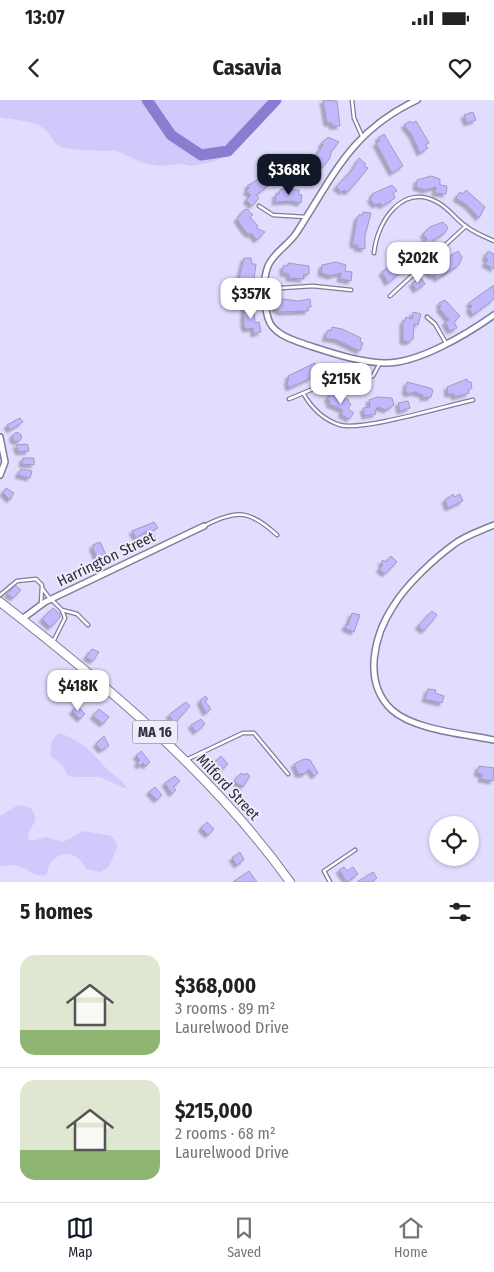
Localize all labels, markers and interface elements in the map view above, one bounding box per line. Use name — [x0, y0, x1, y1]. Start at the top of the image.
text: 13:07 — [25, 6, 65, 29]
icon: back — [20, 54, 48, 82]
text: Casavia — [212, 54, 282, 81]
icon: heart — [446, 54, 474, 82]
pin: $368K — [254, 154, 324, 196]
text: $368K — [268, 160, 310, 179]
pin: $202K — [383, 242, 453, 284]
text: $202K — [398, 248, 438, 267]
pin: $357K — [216, 278, 286, 320]
text: $357K — [231, 284, 271, 303]
pin: $215K — [306, 362, 376, 405]
text: $215K — [322, 369, 360, 388]
street label: Harrington Street — [54, 528, 158, 590]
pin: $418K — [43, 670, 113, 712]
text: $418K — [58, 676, 98, 695]
road number: MA 16 — [132, 720, 178, 744]
street label: Milford Street — [193, 750, 263, 824]
map controls — [429, 816, 479, 866]
button: locate — [429, 816, 479, 866]
icon: filters — [446, 898, 474, 926]
text: 5 homes — [20, 899, 93, 925]
text: $368,000 — [175, 973, 256, 999]
icon: home — [60, 975, 120, 1035]
text: 3 rooms · 89 m² — [175, 999, 275, 1018]
text: Laurelwood Drive — [175, 1018, 289, 1037]
text: $215,000 — [175, 1098, 253, 1124]
icon: home — [60, 1100, 120, 1160]
text: 2 rooms · 68 m² — [175, 1124, 276, 1143]
text: Laurelwood Drive — [175, 1143, 289, 1162]
tab: Map — [66, 1214, 94, 1261]
tab: Saved — [227, 1214, 261, 1261]
tab: Home — [394, 1214, 428, 1261]

